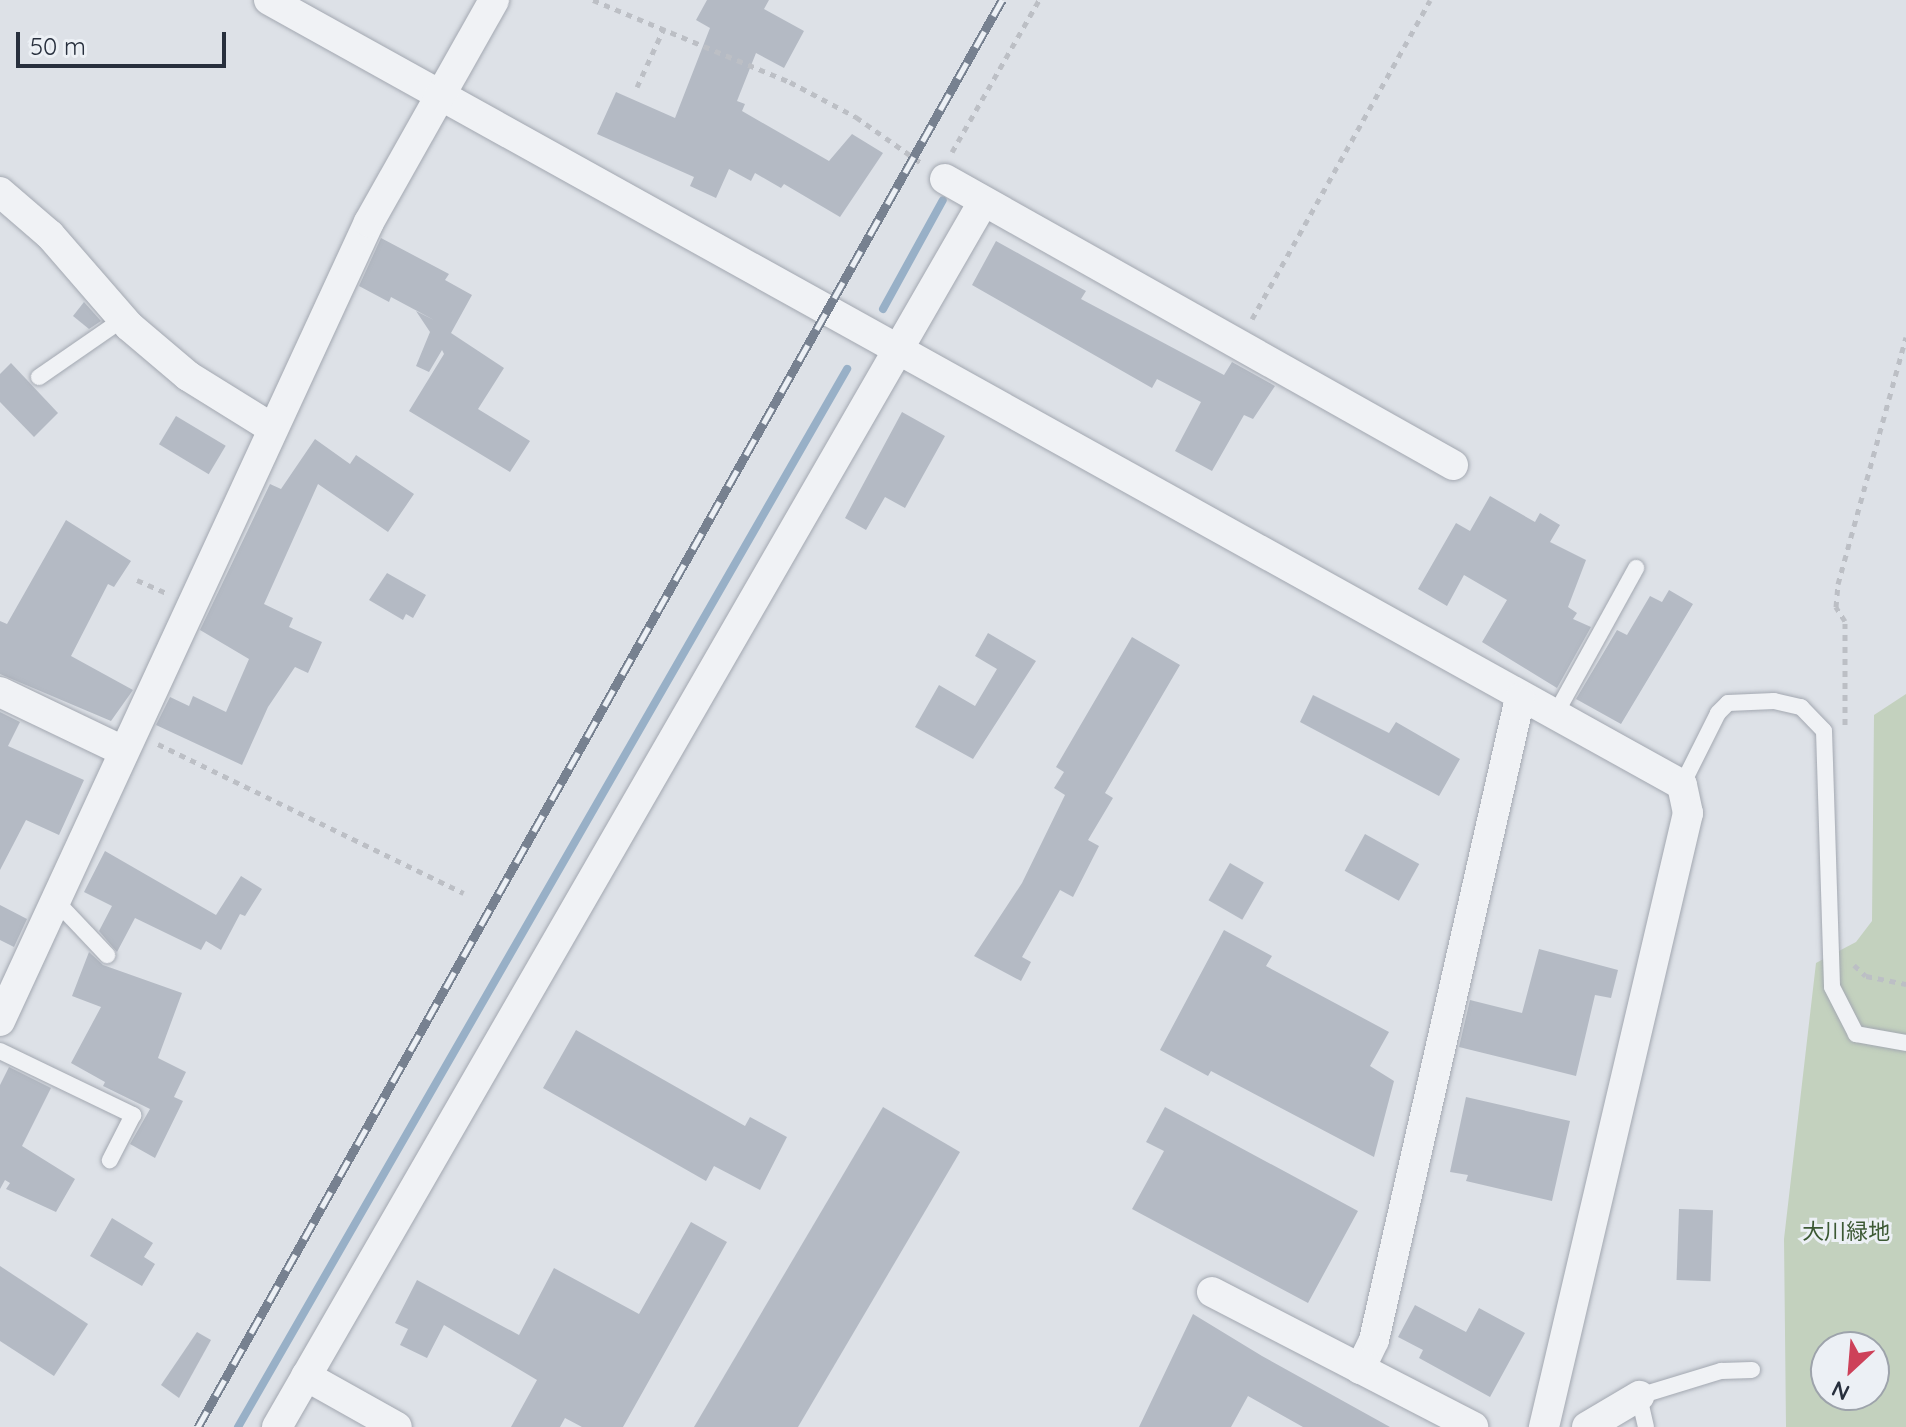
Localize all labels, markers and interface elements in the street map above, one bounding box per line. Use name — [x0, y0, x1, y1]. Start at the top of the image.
scale bar — [20, 16, 230, 66]
text: 50 m — [30, 31, 86, 61]
park label: 大川緑地 — [1802, 1219, 1890, 1245]
north arrow — [1810, 1331, 1890, 1411]
text: N — [1827, 1375, 1854, 1407]

